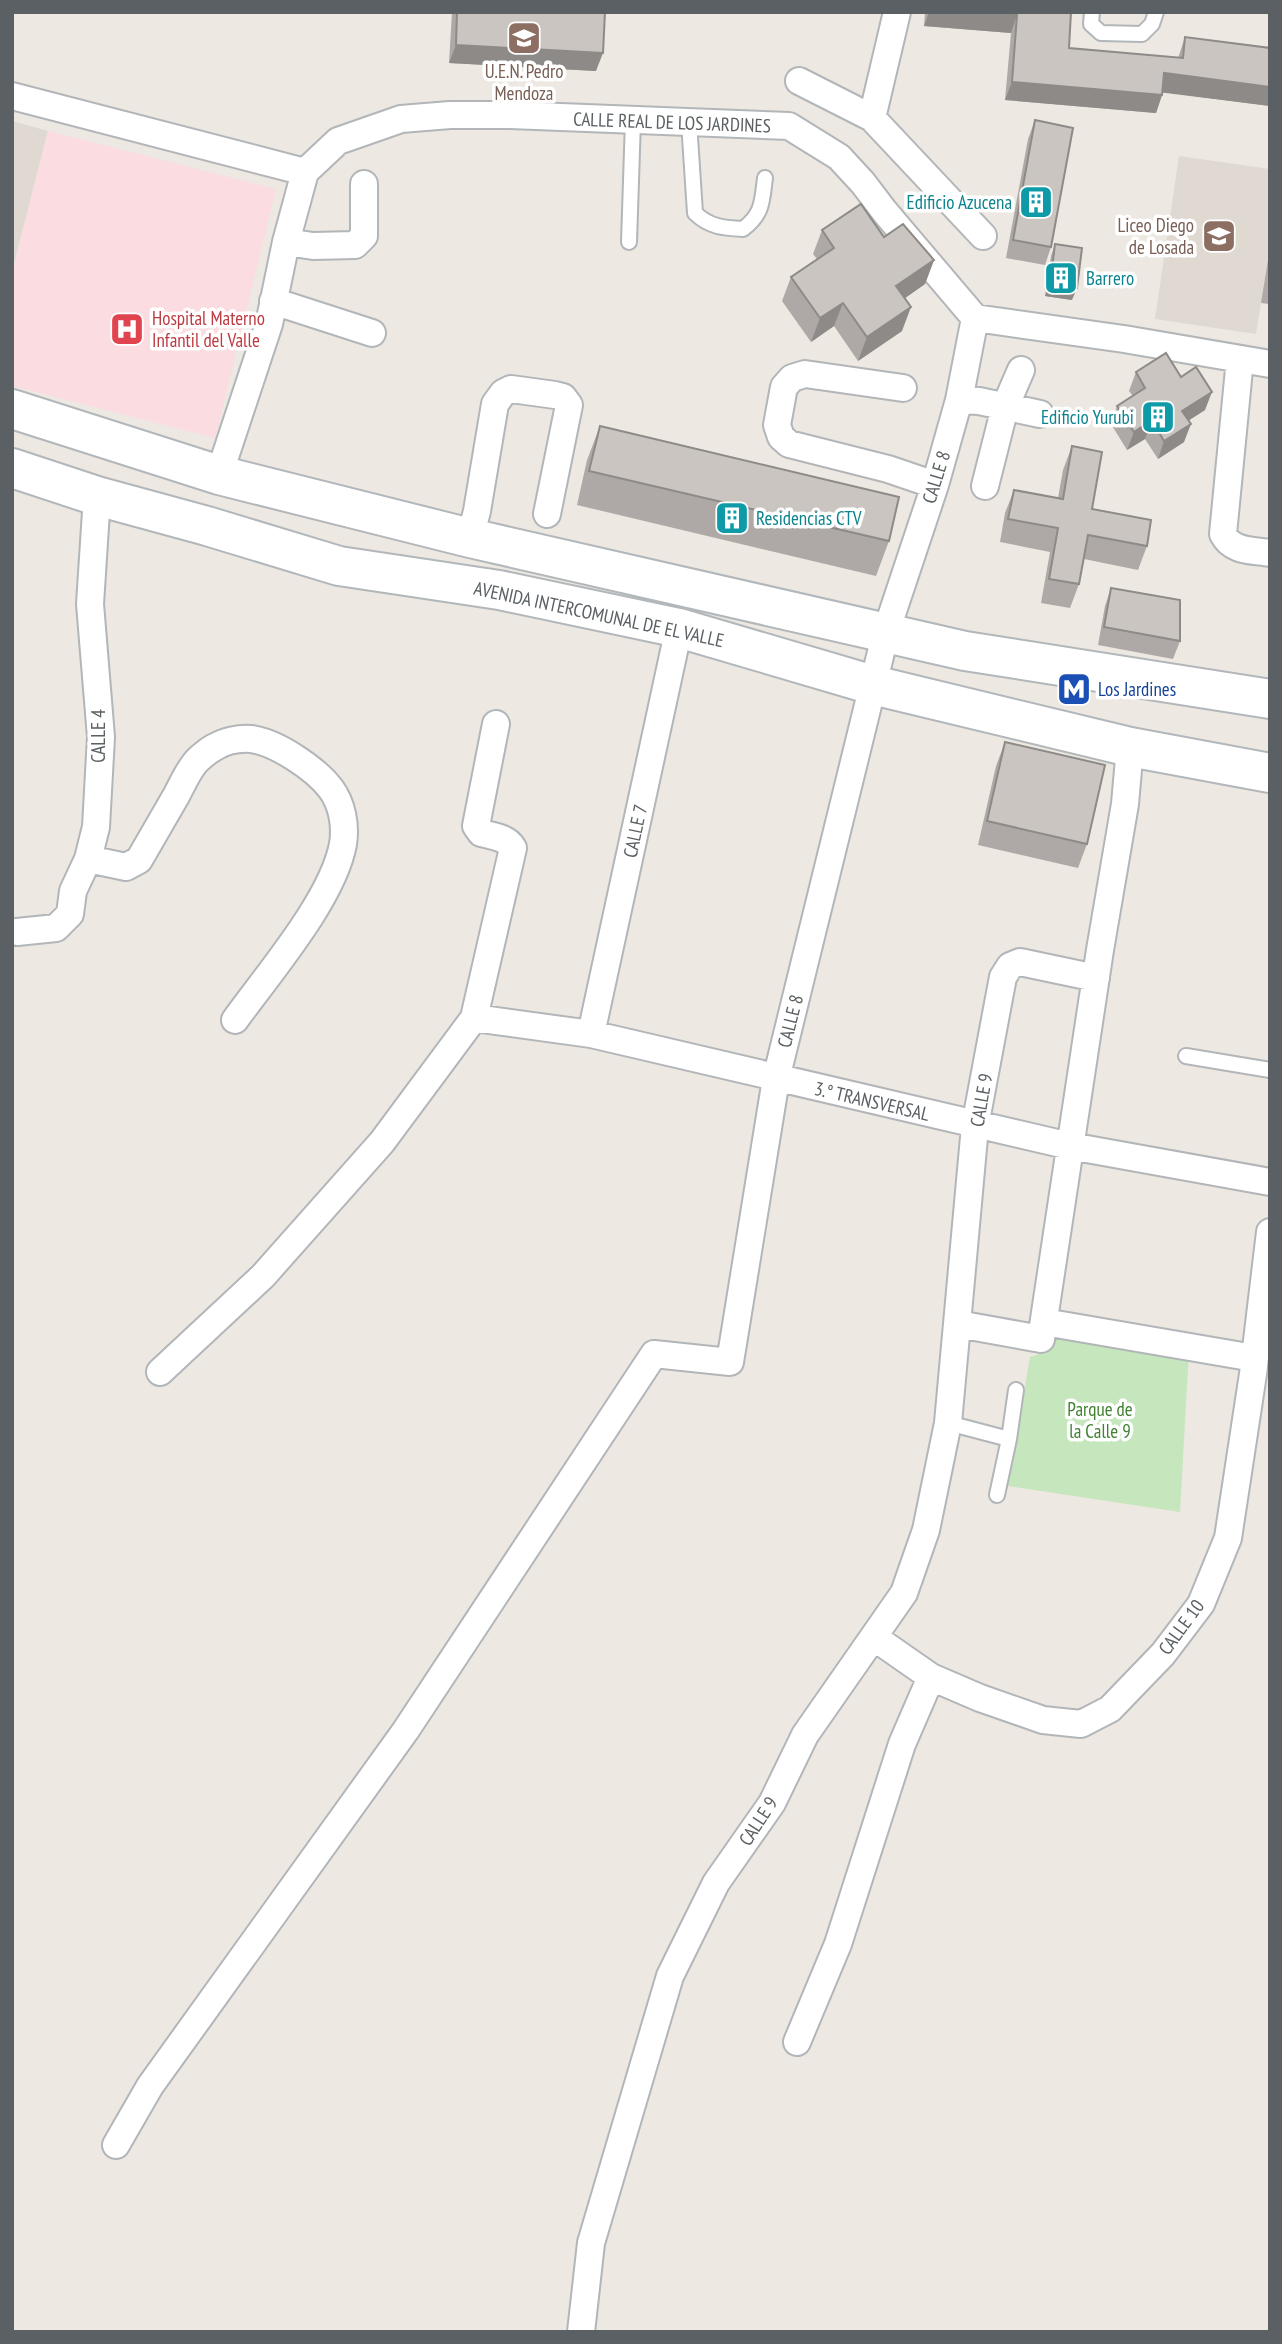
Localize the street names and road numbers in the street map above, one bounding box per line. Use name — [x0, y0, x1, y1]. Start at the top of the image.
street label: CALLE REAL DE LOS JARDINES — [573, 107, 771, 137]
street label: CALLE 8 — [917, 448, 955, 506]
street label: AVENIDA INTERCOMUNAL DE EL VALLE — [472, 576, 726, 652]
street label: CALLE 4 — [86, 709, 110, 763]
street label: CALLE 7 — [618, 802, 652, 860]
street label: CALLE 8 — [772, 992, 808, 1050]
street label: CALLE 9 — [965, 1071, 997, 1129]
street label: 3.° TRANSVERSAL — [812, 1076, 932, 1126]
street label: CALLE 10 — [1153, 1595, 1209, 1659]
street label: CALLE 9 — [733, 1792, 783, 1850]

